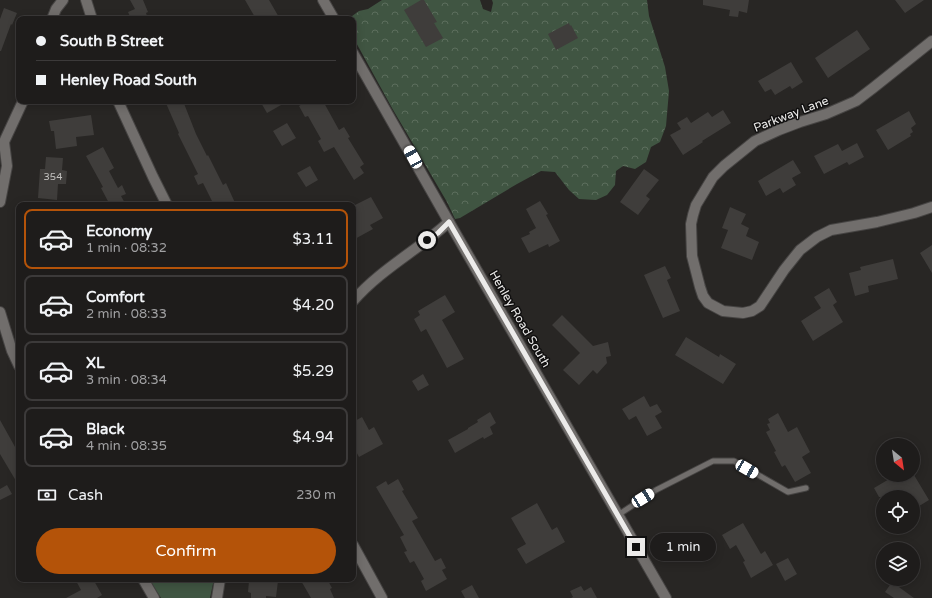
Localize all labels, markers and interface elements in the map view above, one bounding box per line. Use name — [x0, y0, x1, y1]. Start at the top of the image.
text: South B Street — [60, 32, 163, 50]
text: Henley Road South — [60, 71, 197, 89]
street label: Parkway Lane — [752, 93, 831, 135]
car — [402, 144, 424, 170]
house number: 354 — [44, 171, 62, 183]
icon: car — [38, 221, 74, 257]
text: Economy — [86, 222, 152, 240]
text: $3.11 — [293, 230, 334, 248]
route start — [418, 231, 436, 249]
text: 1 min · 08:32 — [86, 240, 167, 256]
street label: Henley Road South — [487, 268, 553, 370]
icon: car — [38, 287, 74, 323]
text: Comfort — [86, 288, 145, 306]
text: $4.20 — [293, 296, 334, 314]
text: 2 min · 08:33 — [86, 306, 167, 322]
icon: car — [38, 353, 74, 389]
text: XL — [86, 354, 105, 372]
text: $5.29 — [293, 362, 334, 380]
text: 3 min · 08:34 — [86, 372, 167, 388]
icon: car — [38, 419, 74, 455]
text: Black — [86, 420, 125, 438]
text: $4.94 — [293, 428, 334, 446]
text: 4 min · 08:35 — [86, 438, 167, 454]
north arrow — [876, 438, 920, 482]
map controls — [876, 438, 920, 586]
car — [734, 458, 760, 480]
icon: cash — [36, 484, 58, 506]
text: Cash — [68, 486, 103, 504]
text: 230 m — [296, 487, 336, 503]
car — [630, 487, 656, 509]
button: locate — [876, 490, 920, 534]
button: Confirm — [36, 528, 336, 574]
callout: 1 min — [650, 533, 716, 561]
route end — [627, 538, 645, 556]
text: 1 min — [666, 539, 700, 555]
button: layers — [876, 542, 920, 586]

